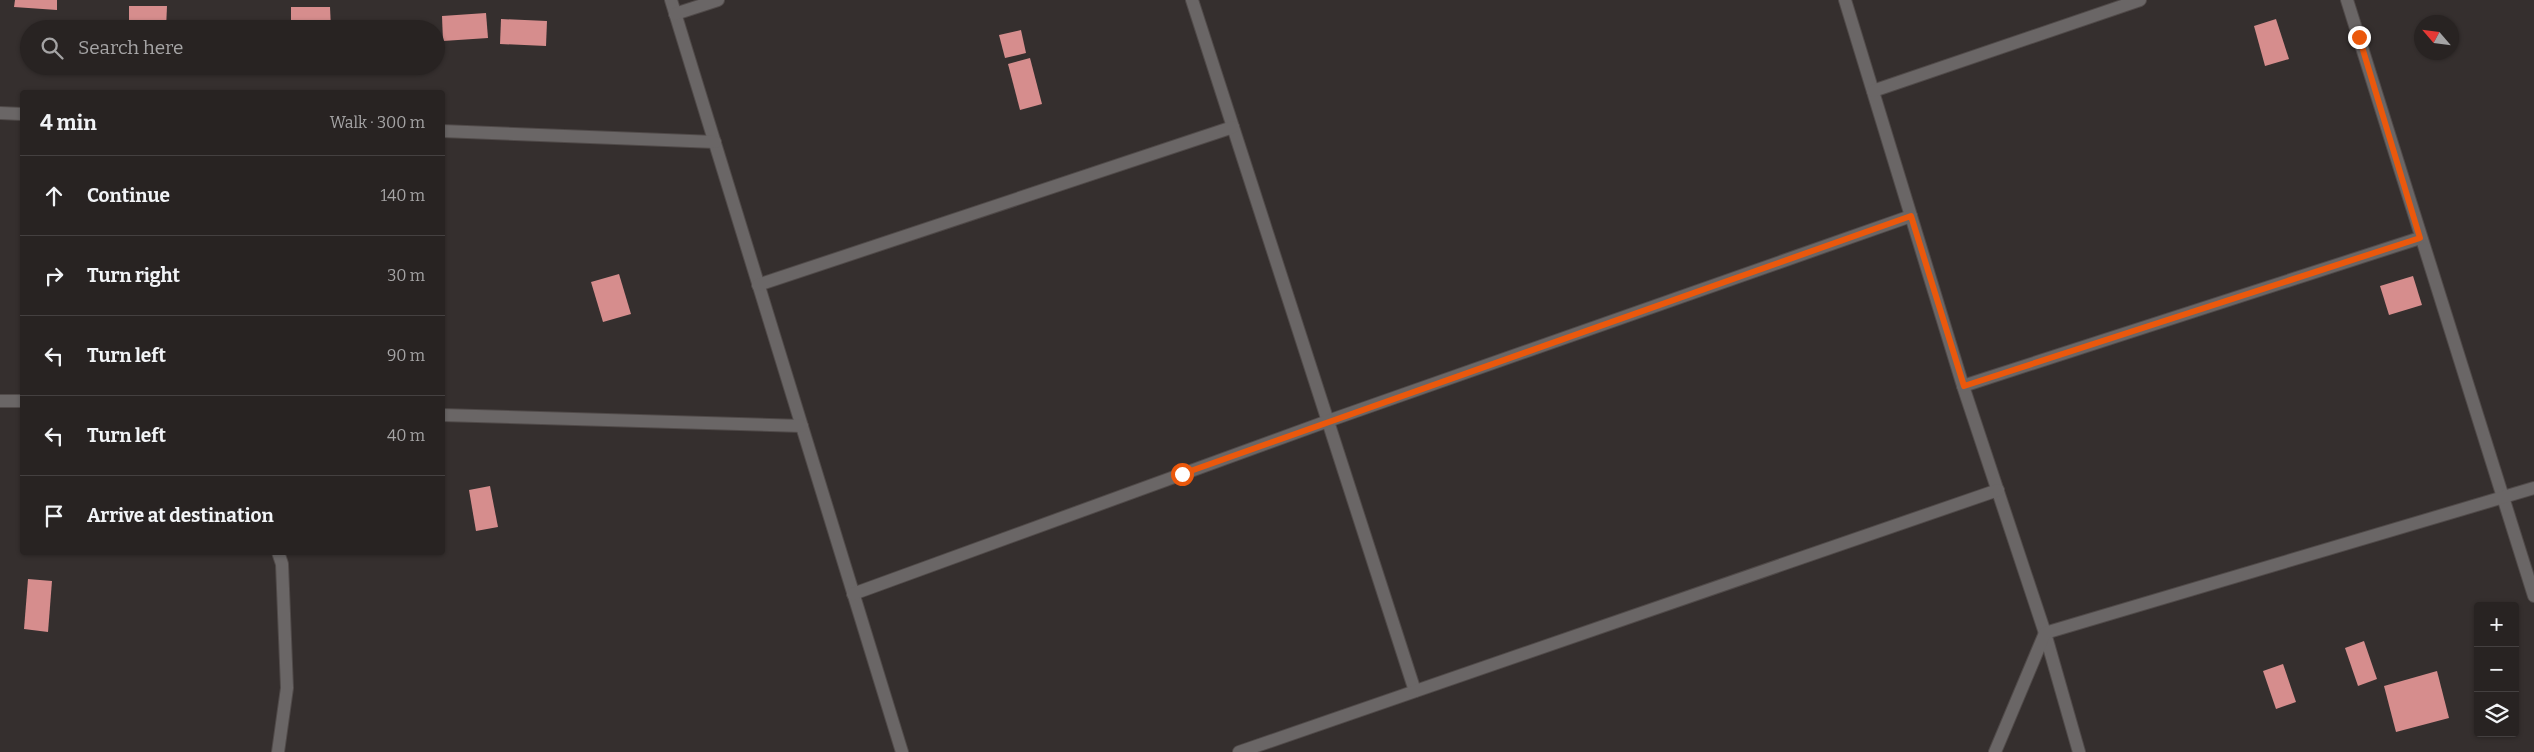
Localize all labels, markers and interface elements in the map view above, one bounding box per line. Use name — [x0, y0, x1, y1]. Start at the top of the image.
north arrow — [2414, 15, 2459, 60]
search box — [20, 20, 445, 75]
route end — [2348, 26, 2371, 49]
icon: search — [38, 34, 66, 62]
text: Search here — [78, 36, 183, 59]
text: 4 min — [40, 110, 97, 136]
text: Walk · 300 m — [330, 113, 425, 132]
icon: ahead — [40, 182, 68, 210]
text: Continue — [87, 184, 170, 207]
text: 140 m — [380, 186, 425, 205]
icon: right — [40, 262, 68, 290]
text: Turn right — [87, 264, 180, 287]
text: 30 m — [387, 266, 425, 285]
icon: left — [40, 342, 68, 370]
text: Turn left — [87, 344, 166, 367]
text: 90 m — [387, 346, 425, 365]
icon: left — [40, 422, 68, 450]
text: Turn left — [87, 424, 166, 447]
text: 40 m — [387, 426, 425, 445]
route start — [1171, 463, 1194, 486]
icon: arrive — [40, 502, 68, 530]
text: Arrive at destination — [87, 504, 274, 527]
map controls — [2474, 602, 2519, 737]
button: + — [2474, 602, 2519, 647]
button: − — [2474, 647, 2519, 692]
button: layers — [2474, 692, 2519, 737]

